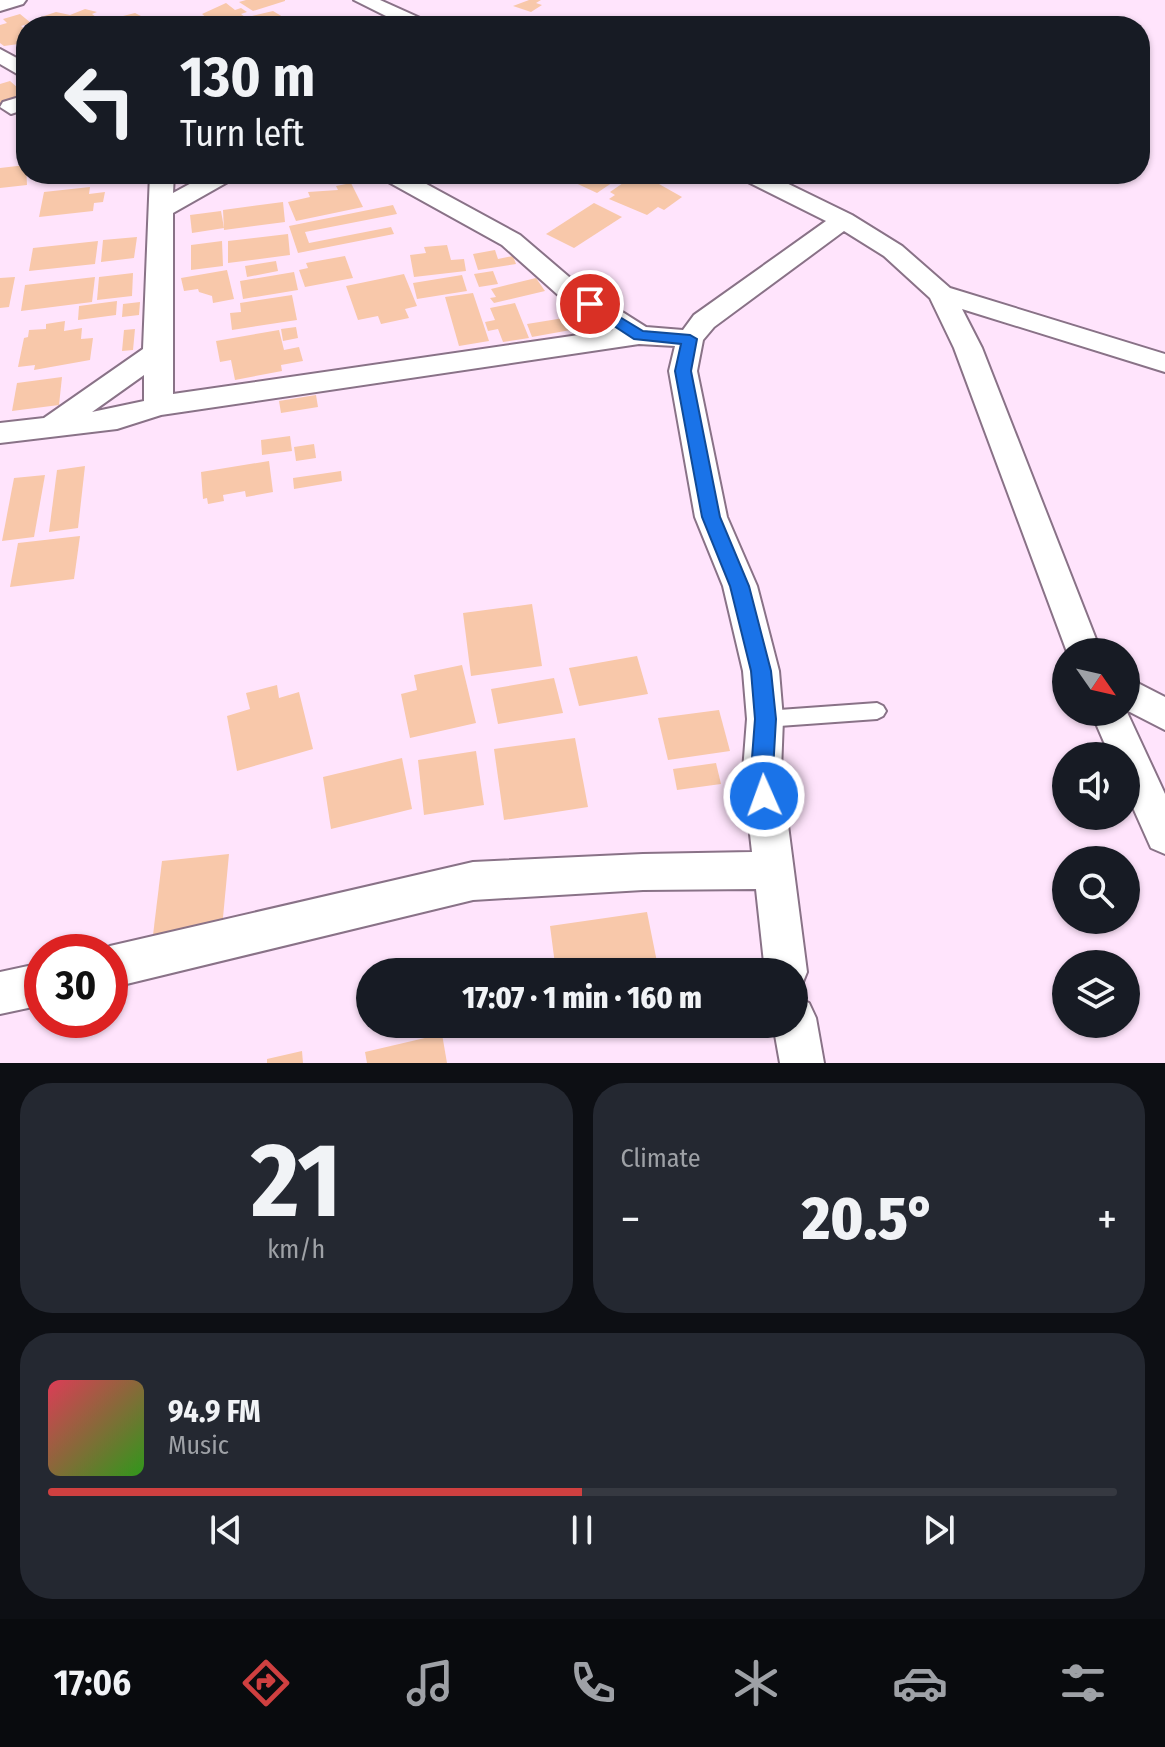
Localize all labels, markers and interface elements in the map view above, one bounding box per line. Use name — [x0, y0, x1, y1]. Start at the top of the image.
text: 130 m — [180, 44, 315, 111]
icon: left — [48, 48, 152, 152]
text: Turn left — [180, 112, 304, 156]
pin — [556, 270, 624, 338]
icon: arrive — [568, 282, 612, 326]
north arrow — [1052, 638, 1140, 726]
map controls — [1052, 638, 1140, 1038]
button: sound — [1052, 742, 1140, 830]
position arrow — [722, 754, 806, 838]
button: search — [1052, 846, 1140, 934]
speed limit sign: 30 — [24, 934, 128, 1038]
button: layers — [1052, 950, 1140, 1038]
text: 17:07 · 1 min · 160 m — [462, 980, 702, 1016]
text: 21 — [251, 1119, 341, 1244]
text: Climate — [621, 1143, 701, 1174]
text: 20.5° — [802, 1183, 935, 1255]
text: − — [621, 1193, 640, 1246]
text: + — [1097, 1193, 1117, 1246]
text: km/h — [267, 1234, 325, 1265]
text: 94.9 FM — [168, 1394, 261, 1430]
text: Music — [168, 1430, 229, 1461]
icon: previous — [204, 1508, 248, 1552]
icon: pause — [560, 1508, 604, 1552]
icon: next — [917, 1508, 961, 1552]
icon: directions — [238, 1655, 294, 1711]
icon: music — [402, 1655, 458, 1711]
icon: phone — [565, 1655, 621, 1711]
icon: climate — [728, 1655, 784, 1711]
icon: car — [892, 1655, 948, 1711]
icon: filters — [1055, 1655, 1111, 1711]
text: 17:06 — [54, 1661, 131, 1705]

